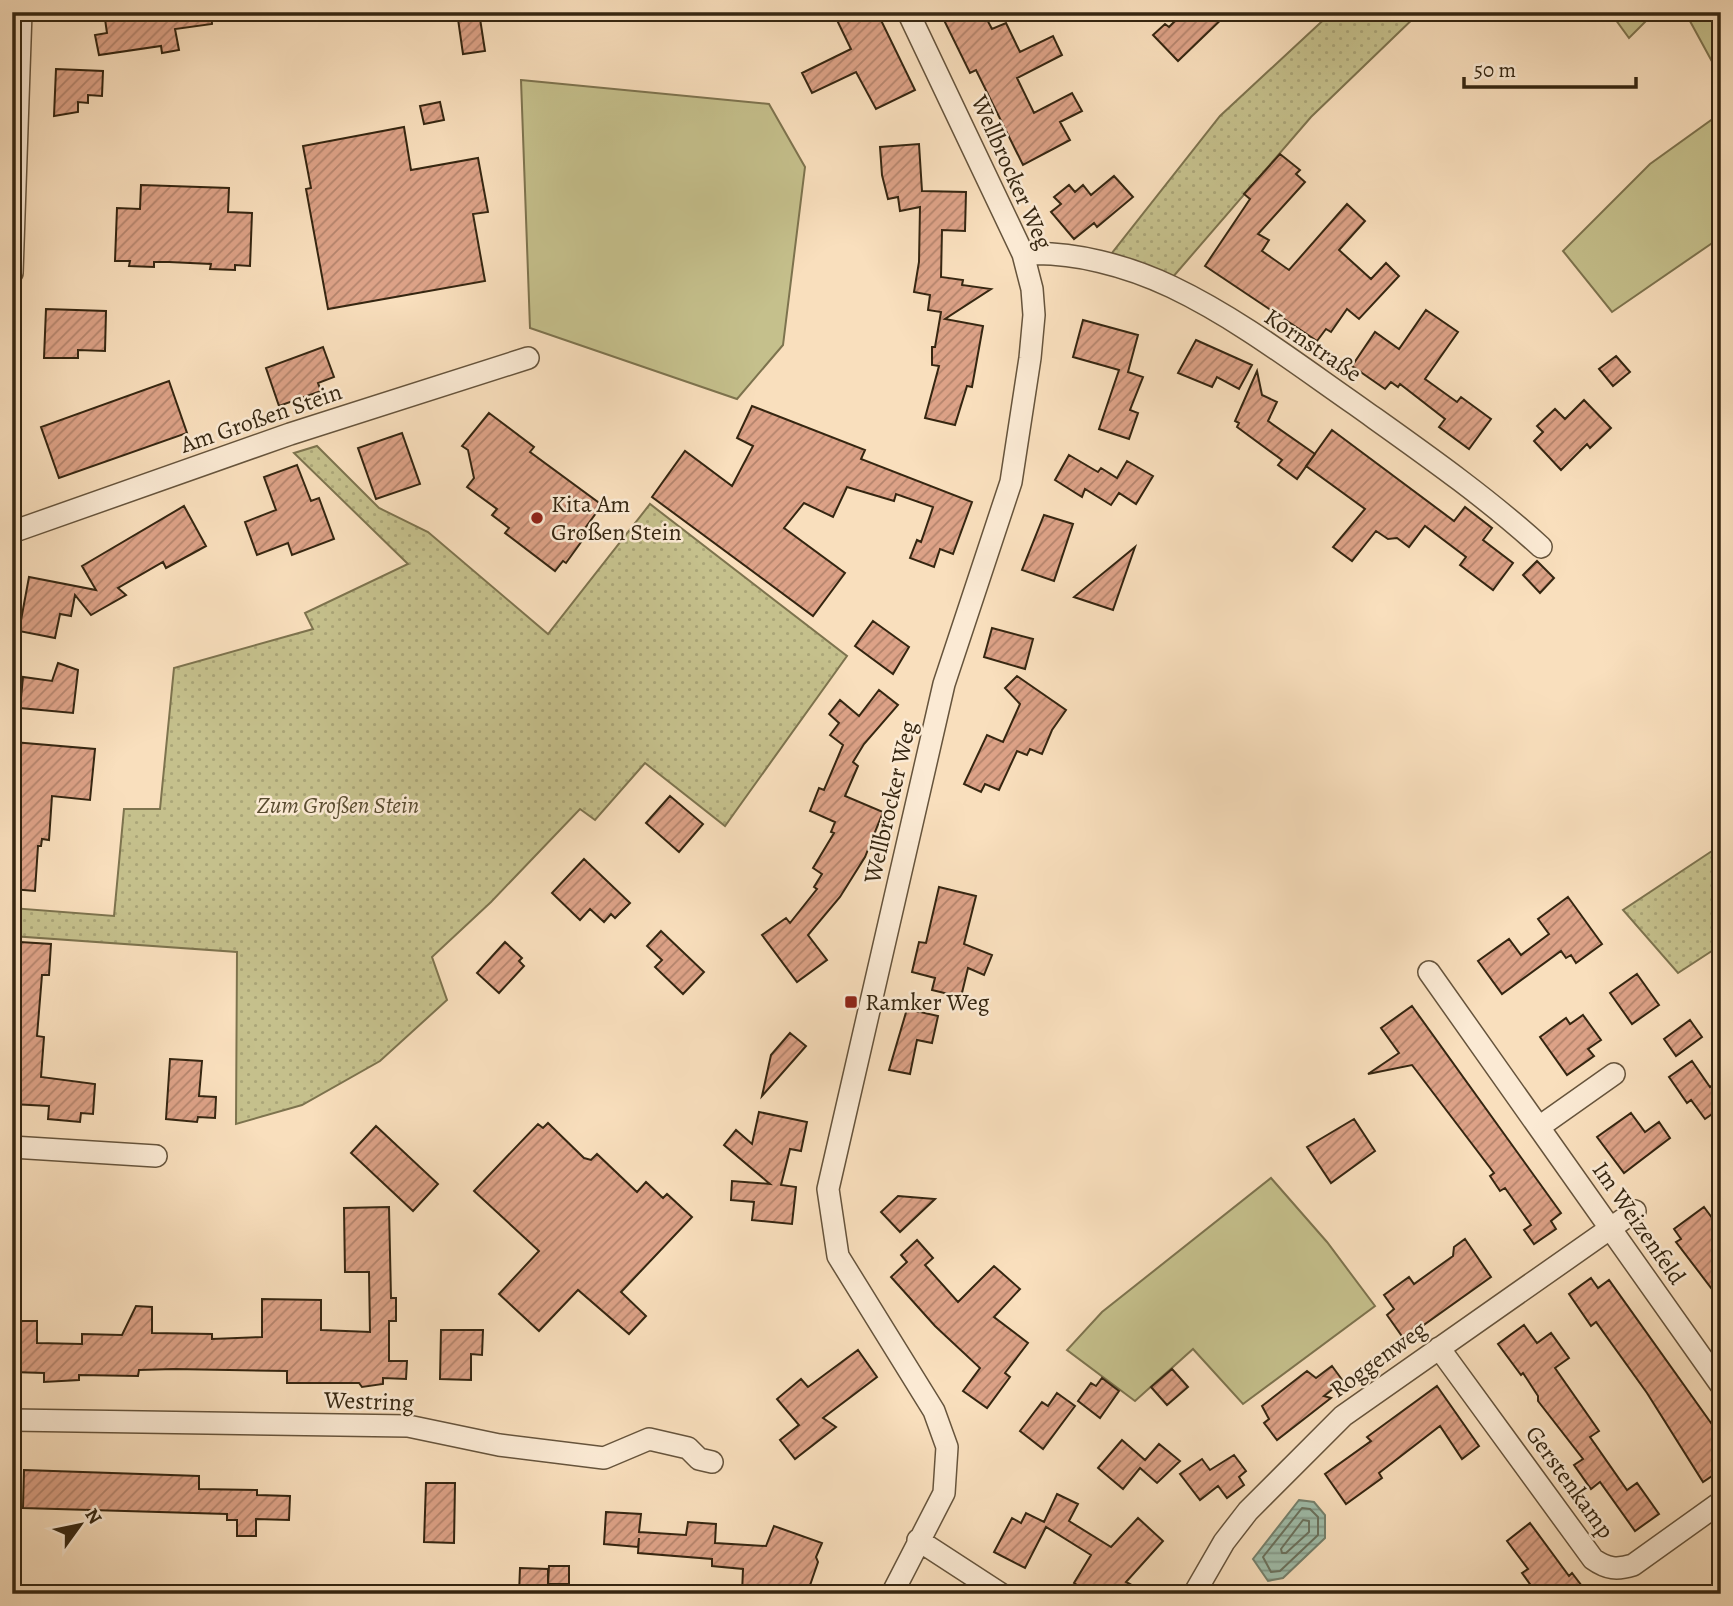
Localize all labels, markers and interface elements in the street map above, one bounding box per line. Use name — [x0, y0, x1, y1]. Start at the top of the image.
scale bar — [1464, 46, 1635, 90]
text: 50 m — [1474, 56, 1516, 84]
street label: Wellbrocker Weg — [963, 89, 1060, 254]
street label: Kornstraße — [1258, 301, 1368, 389]
street label: Am Großen Stein — [175, 375, 346, 461]
place label: Kita Am Großen Stein — [551, 488, 682, 548]
marker: Kita Am Großen Stein — [529, 510, 545, 526]
street label: Wellbrocker Weg — [856, 718, 924, 887]
park label: Zum Großen Stein — [257, 789, 419, 821]
place label: Ramker Weg — [865, 986, 990, 1018]
marker: Ramker Weg — [843, 994, 859, 1010]
street label: Im Weizenfeld — [1585, 1155, 1693, 1291]
street label: Roggenweg — [1323, 1313, 1433, 1405]
street label: Westring — [322, 1383, 415, 1419]
street label: Gerstenkamp — [1518, 1419, 1622, 1545]
north arrow — [46, 1490, 116, 1560]
text: N — [79, 1503, 108, 1529]

